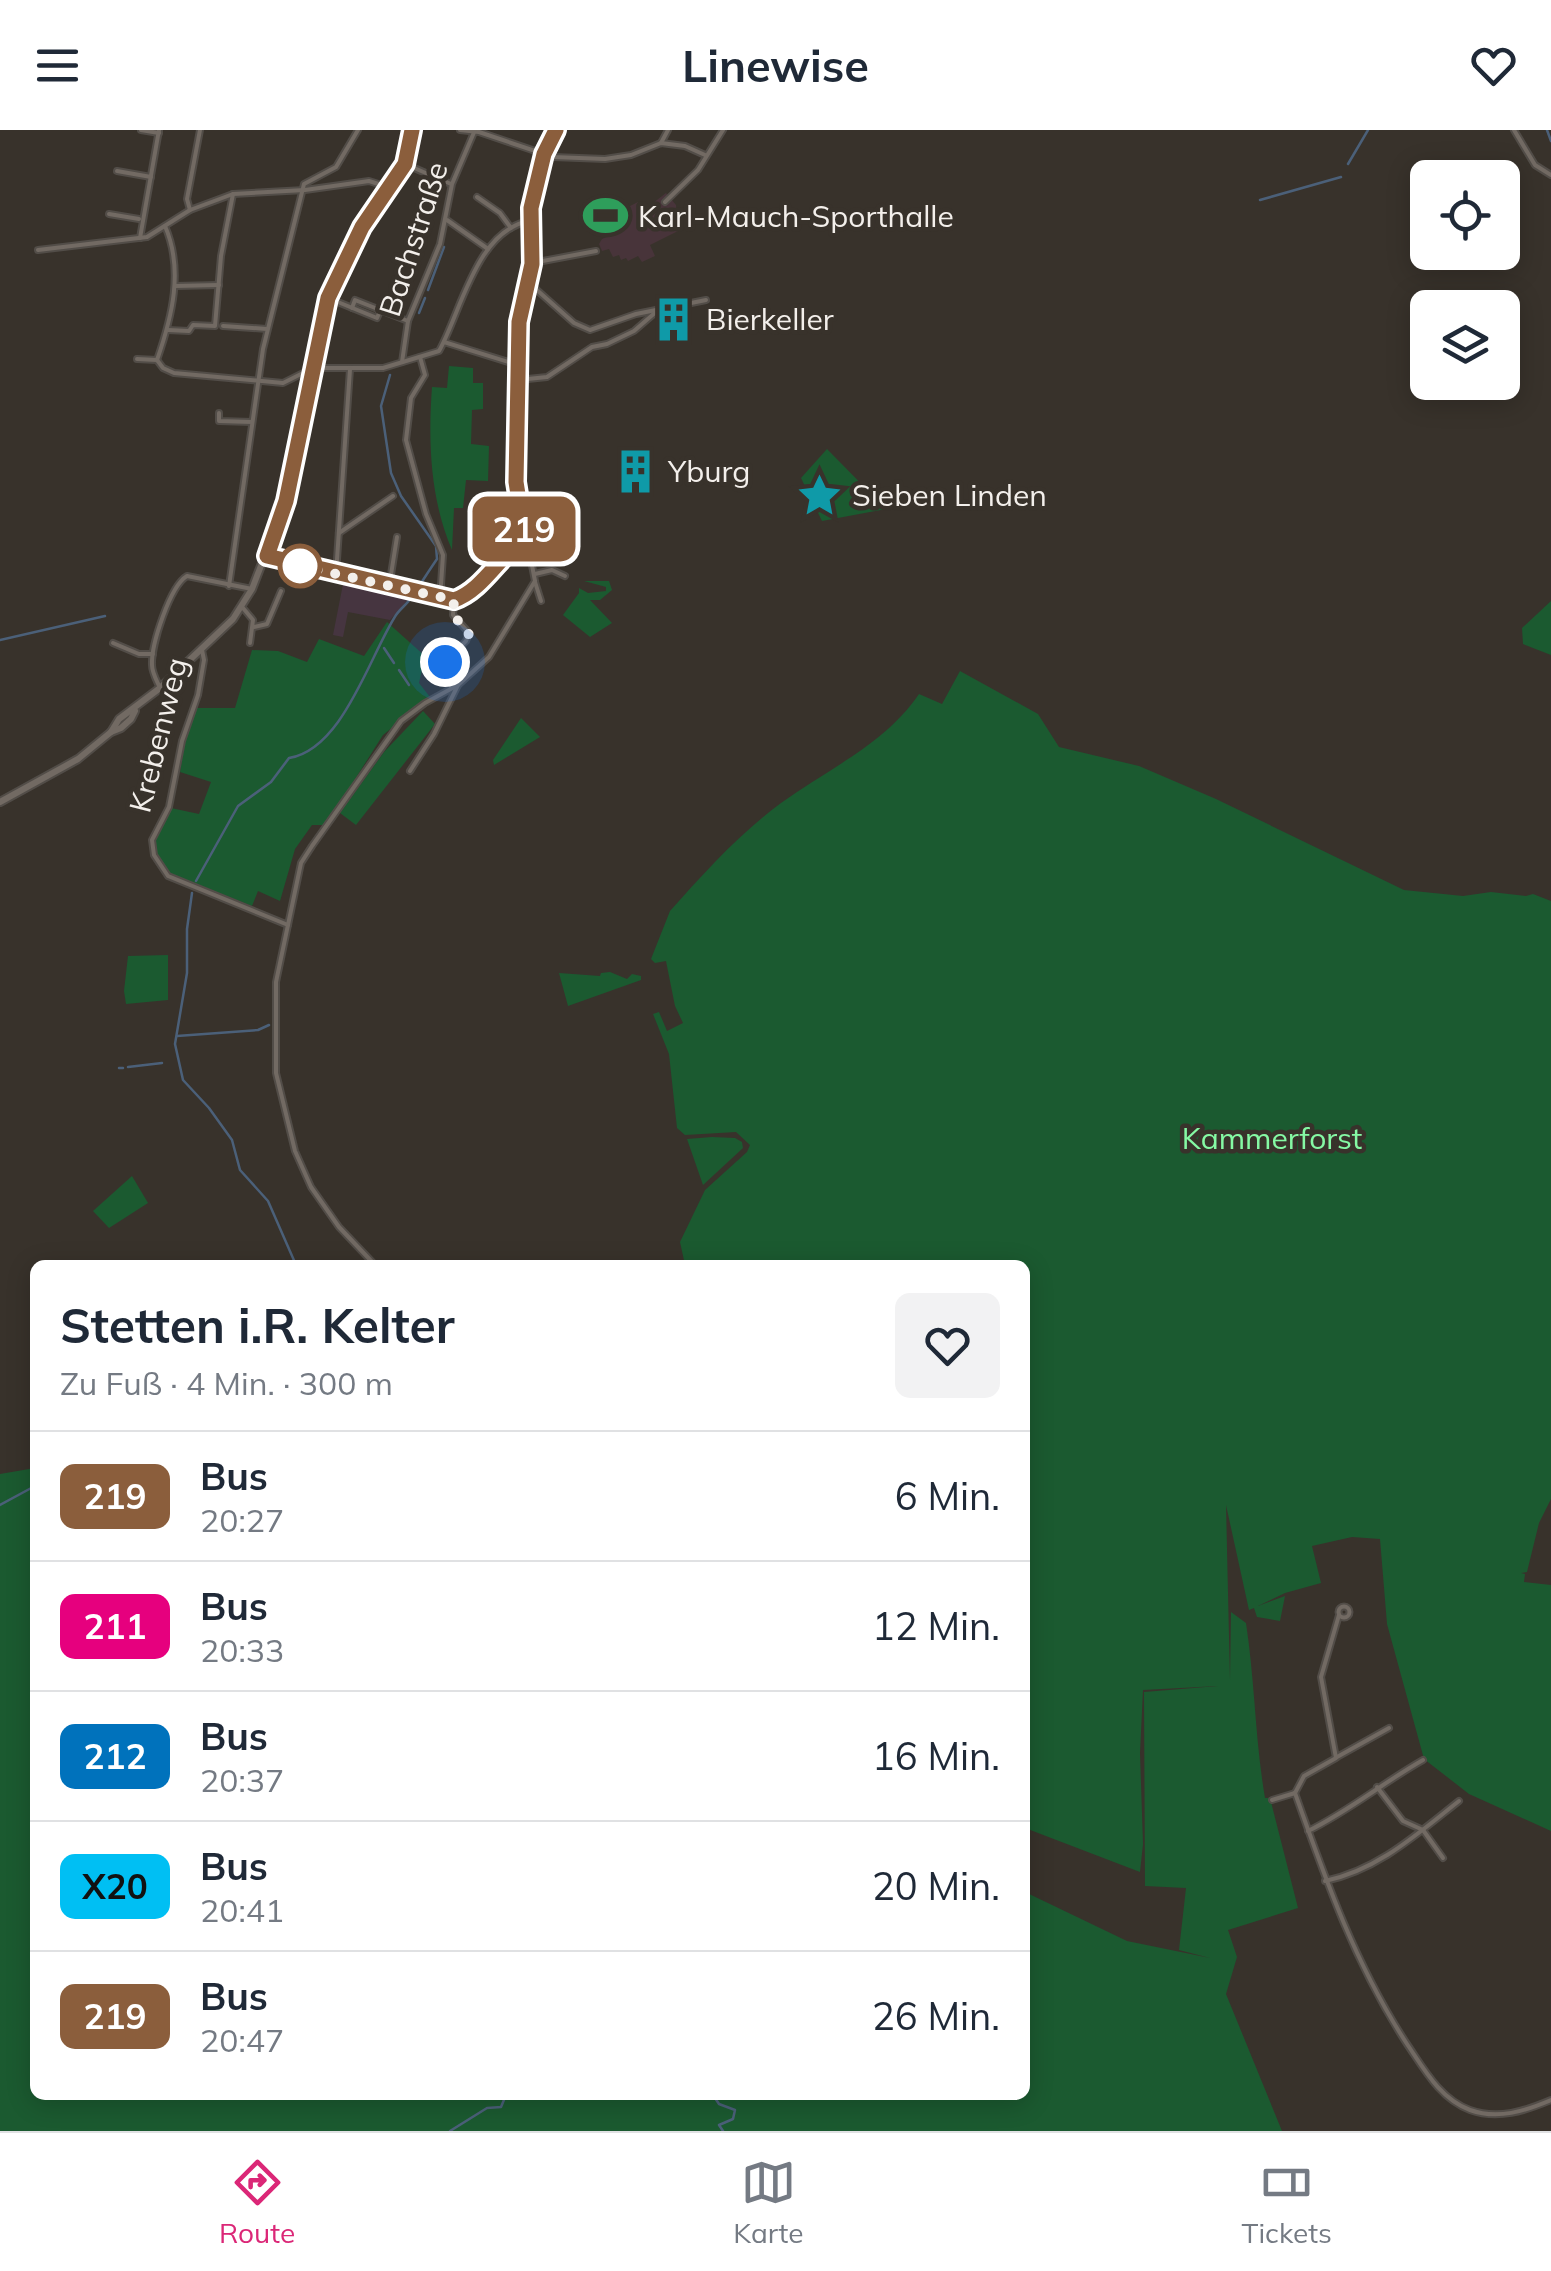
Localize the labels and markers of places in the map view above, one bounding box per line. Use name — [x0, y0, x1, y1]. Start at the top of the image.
sports icon: Karl-Mauch-Sporthalle — [581, 192, 629, 240]
place label: Karl-Mauch-Sporthalle — [638, 197, 954, 235]
building icon: Bierkeller — [649, 295, 697, 343]
place label: Bierkeller — [706, 300, 834, 338]
building icon: Yburg — [611, 447, 659, 495]
place label: Yburg — [667, 452, 750, 490]
place icon: Sieben Linden — [795, 471, 843, 519]
place label: Sieben Linden — [852, 476, 1047, 514]
unlabelled marker — [279, 545, 321, 587]

